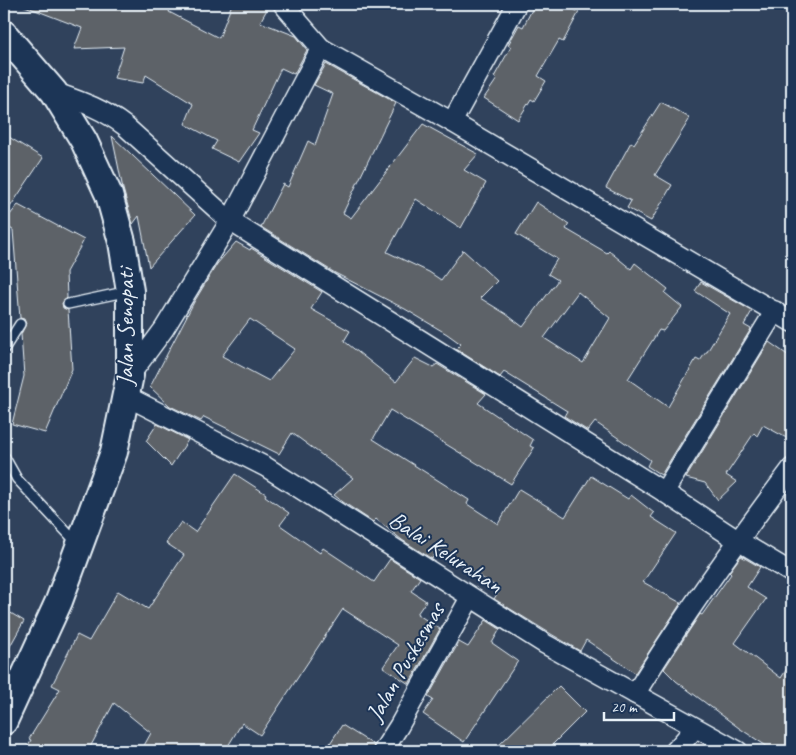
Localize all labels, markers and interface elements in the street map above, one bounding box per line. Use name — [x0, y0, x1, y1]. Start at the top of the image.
street label: Jalan Senopati — [110, 265, 140, 387]
street label: Balai Kelurahan — [383, 504, 509, 600]
street label: Jalan Puskesmas — [359, 595, 452, 727]
scale bar — [604, 690, 674, 722]
text: 20 m — [611, 698, 638, 717]

